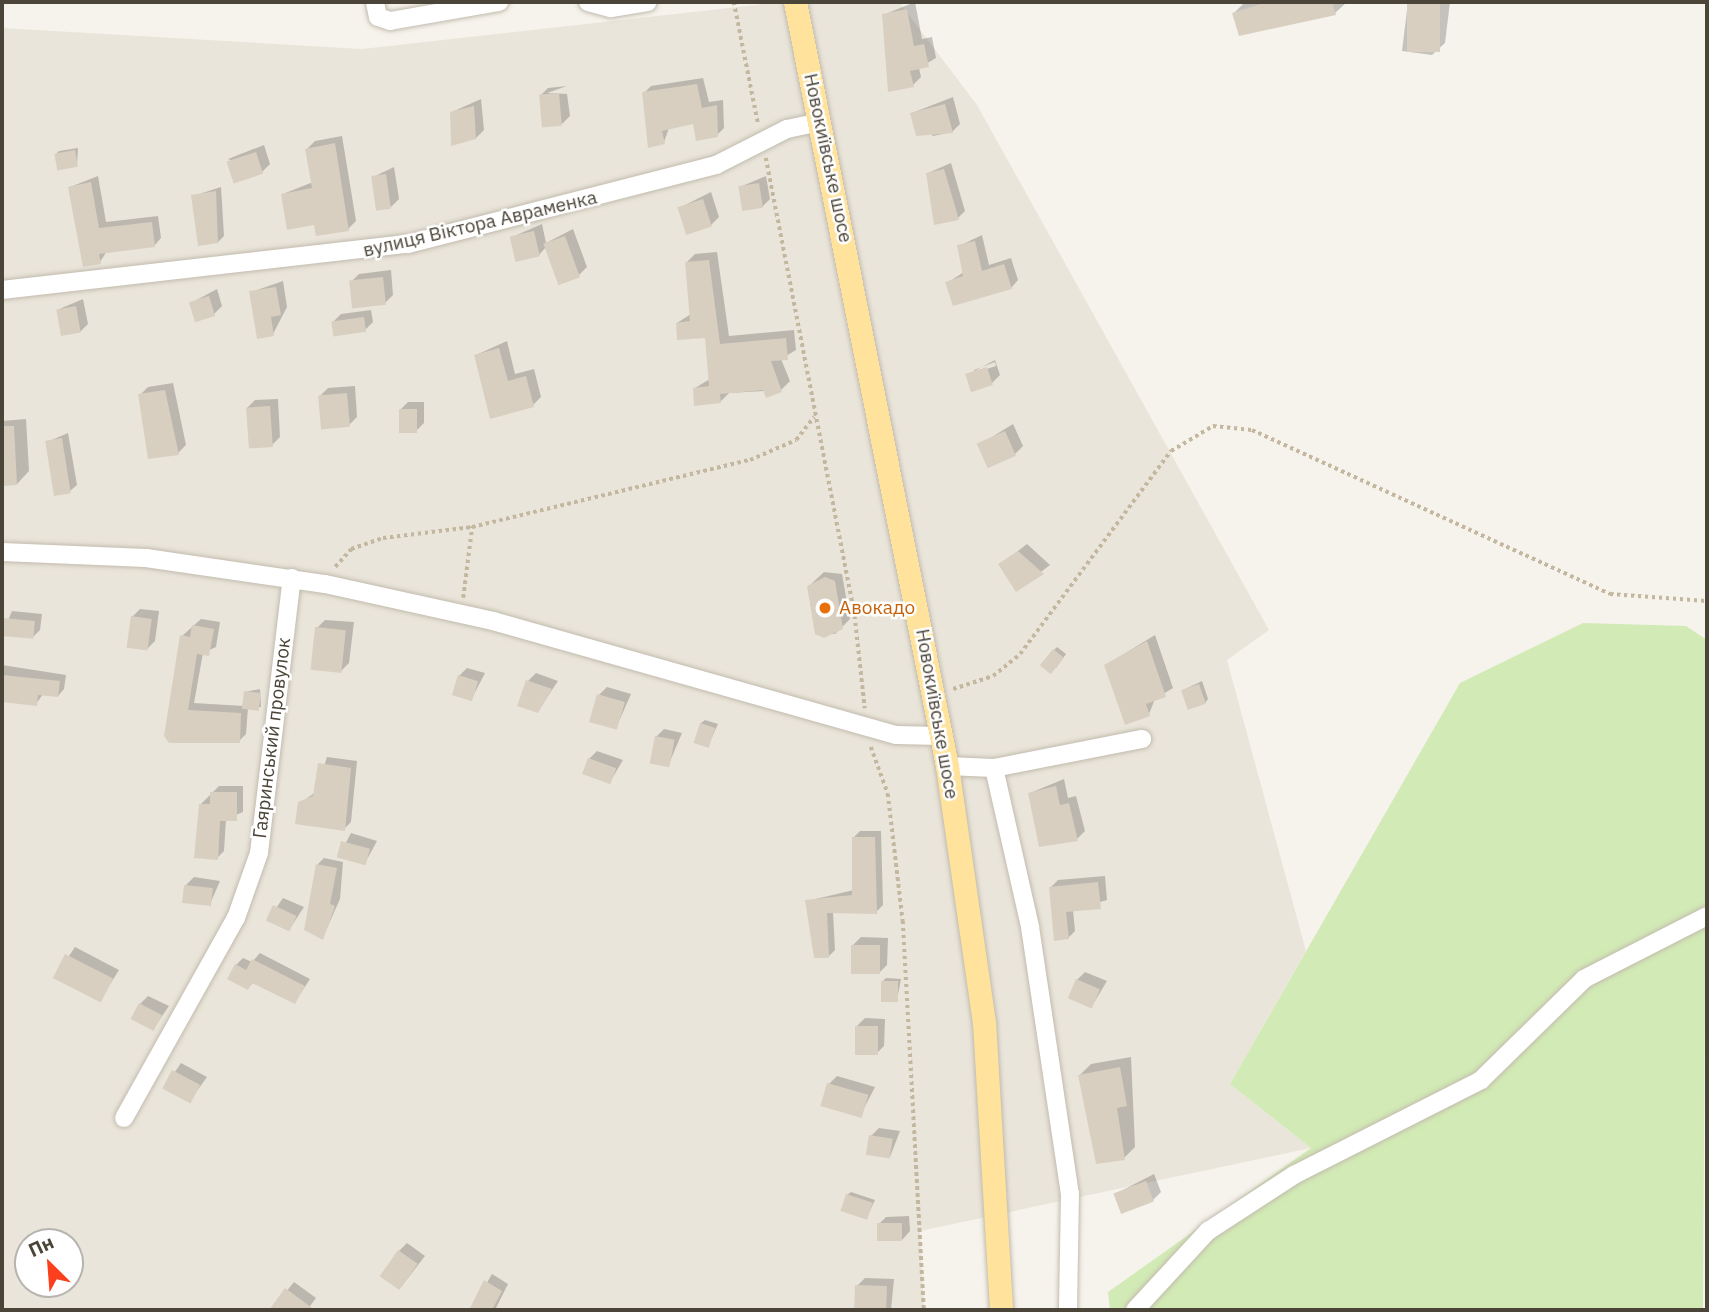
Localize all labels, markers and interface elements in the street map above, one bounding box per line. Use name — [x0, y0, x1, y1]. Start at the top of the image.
street label: Новокиївське шосе — [799, 71, 857, 245]
street label: вулиця Віктора Авраменка — [361, 186, 599, 262]
place label: Авокадо — [839, 597, 915, 619]
marker: Авокадо — [817, 600, 833, 616]
street label: Новокиївське шосе — [911, 627, 963, 801]
street label: Гаяринський провулок — [248, 636, 296, 840]
north arrow — [14, 1228, 84, 1298]
text: Пн — [25, 1230, 57, 1262]

